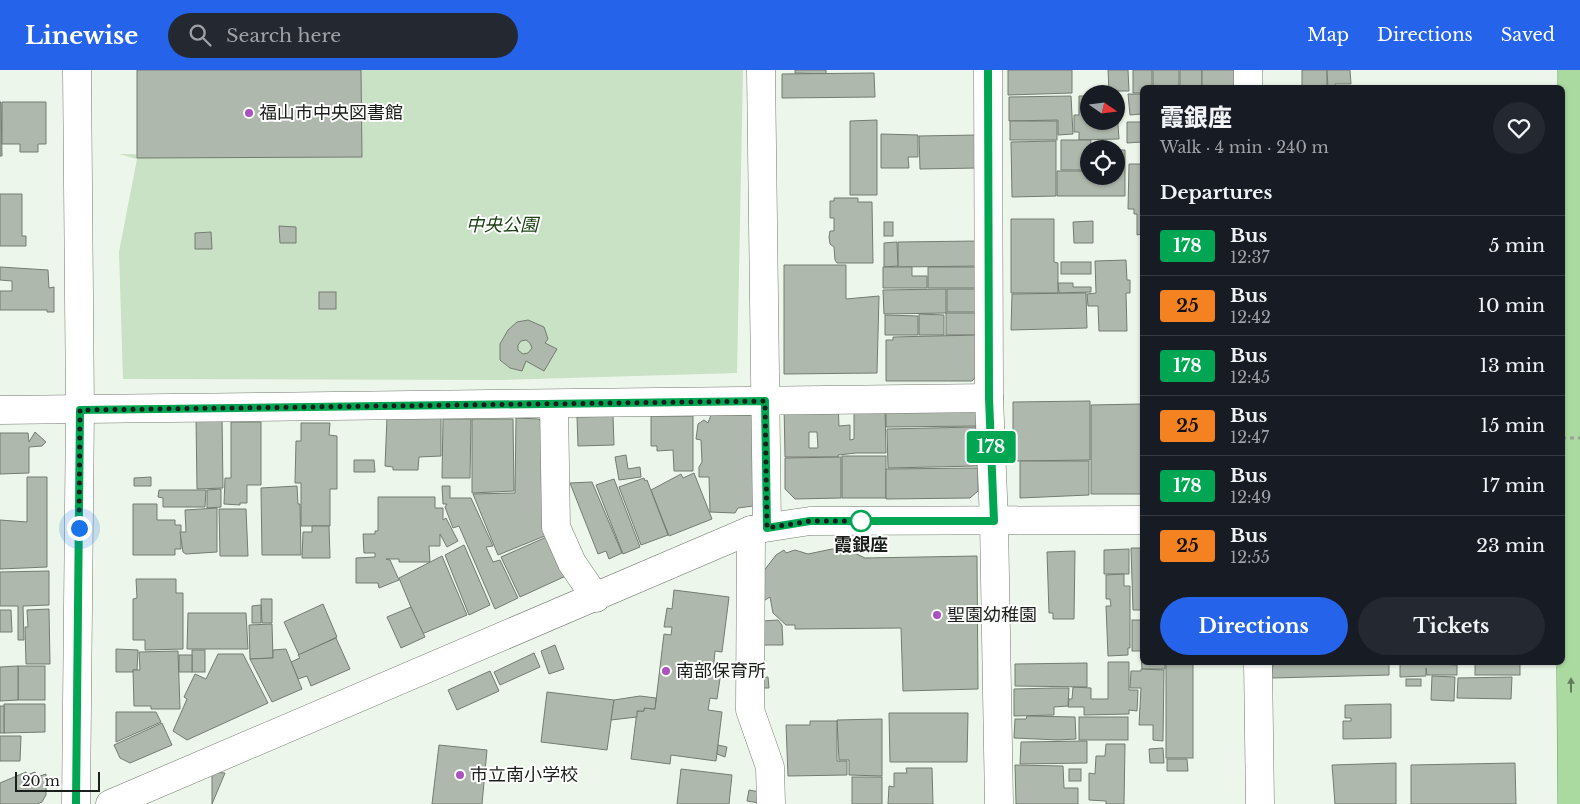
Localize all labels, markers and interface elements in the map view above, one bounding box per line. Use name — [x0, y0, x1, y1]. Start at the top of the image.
search box — [168, 13, 518, 58]
text: Linewise — [25, 21, 138, 50]
icon: search — [186, 21, 214, 49]
text: Search here — [226, 24, 341, 47]
text: Map — [1307, 24, 1349, 46]
text: Directions — [1377, 24, 1473, 46]
text: Saved — [1501, 24, 1555, 46]
north arrow — [1080, 85, 1125, 130]
map controls — [1080, 85, 1125, 185]
place label: 福山市中央図書館 — [259, 102, 403, 124]
button: heart — [1493, 102, 1545, 154]
text: 霞銀座 — [1160, 103, 1232, 132]
marker: 福山市中央図書館 — [243, 107, 255, 119]
text: Walk · 4 min · 240 m — [1160, 137, 1329, 157]
button: locate — [1080, 140, 1125, 185]
text: Departures — [1160, 181, 1272, 204]
park label: 中央公園 — [466, 214, 541, 236]
text: Bus — [1230, 224, 1267, 247]
text: 5 min — [1489, 234, 1545, 257]
text: 178 — [1173, 235, 1202, 257]
text: 12:37 — [1230, 247, 1269, 267]
text: Bus — [1230, 284, 1267, 307]
text: 10 min — [1478, 294, 1545, 317]
text: 25 — [1176, 295, 1199, 317]
text: 12:42 — [1230, 307, 1271, 327]
text: Bus — [1230, 344, 1267, 367]
text: 13 min — [1479, 354, 1545, 377]
text: 178 — [1173, 355, 1202, 377]
text: 12:45 — [1230, 367, 1270, 387]
text: Bus — [1230, 404, 1267, 427]
text: 15 min — [1480, 414, 1545, 437]
text: 25 — [1176, 415, 1199, 437]
text: 12:47 — [1230, 427, 1269, 447]
line badge: 178 — [962, 431, 1020, 463]
text: 178 — [977, 436, 1005, 458]
text: Bus — [1230, 464, 1267, 487]
text: 17 min — [1482, 474, 1545, 497]
text: 178 — [1173, 475, 1202, 497]
text: 12:49 — [1230, 487, 1271, 507]
marker: 霞銀座 — [850, 510, 872, 532]
your location — [67, 516, 92, 541]
text: Bus — [1230, 524, 1267, 547]
place label: 霞銀座 — [834, 534, 888, 556]
text: 23 min — [1476, 534, 1545, 557]
text: 25 — [1176, 535, 1199, 557]
text: 12:55 — [1230, 547, 1270, 567]
button: Directions — [1160, 597, 1348, 655]
button: Tickets — [1358, 597, 1545, 655]
place label: 聖園幼稚園 — [947, 604, 1037, 626]
marker: 聖園幼稚園 — [931, 609, 943, 621]
place label: 南部保育所 — [676, 660, 766, 682]
marker: 南部保育所 — [660, 665, 672, 677]
one-way arrow — [1567, 677, 1575, 693]
place label: 市立南小学校 — [470, 764, 578, 786]
scale bar — [15, 769, 100, 792]
marker: 市立南小学校 — [454, 769, 466, 781]
text: 20 m — [22, 772, 60, 790]

